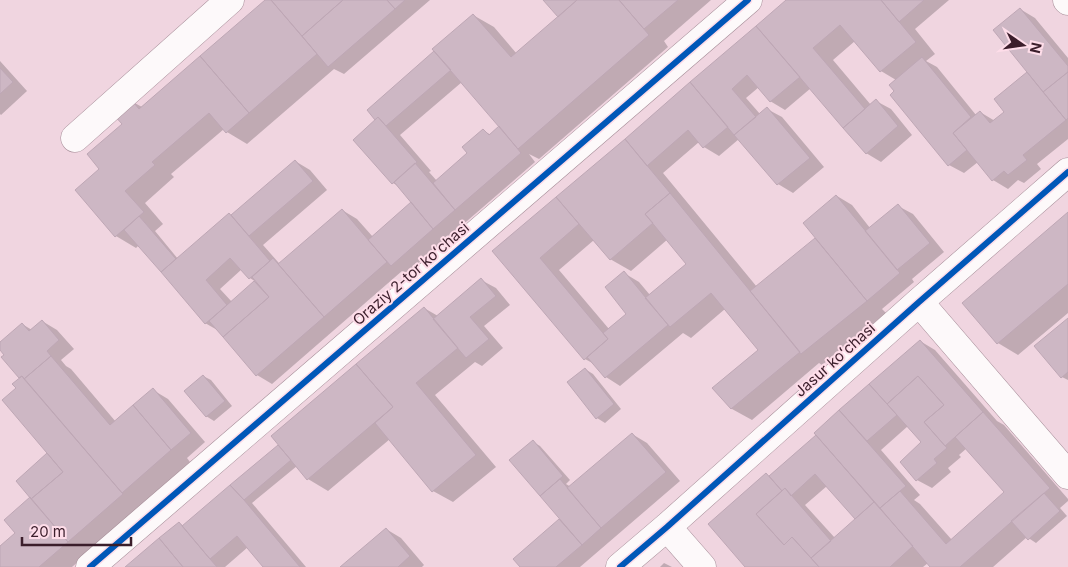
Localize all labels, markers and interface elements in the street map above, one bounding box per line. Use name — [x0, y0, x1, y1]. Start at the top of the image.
north arrow — [998, 20, 1048, 70]
text: N — [1027, 41, 1046, 55]
street label: Oraziy 2-tor koʻchasi — [349, 218, 473, 329]
street label: Jasur koʻchasi — [790, 318, 879, 401]
scale bar — [22, 514, 131, 546]
text: 20 m — [30, 522, 66, 541]

